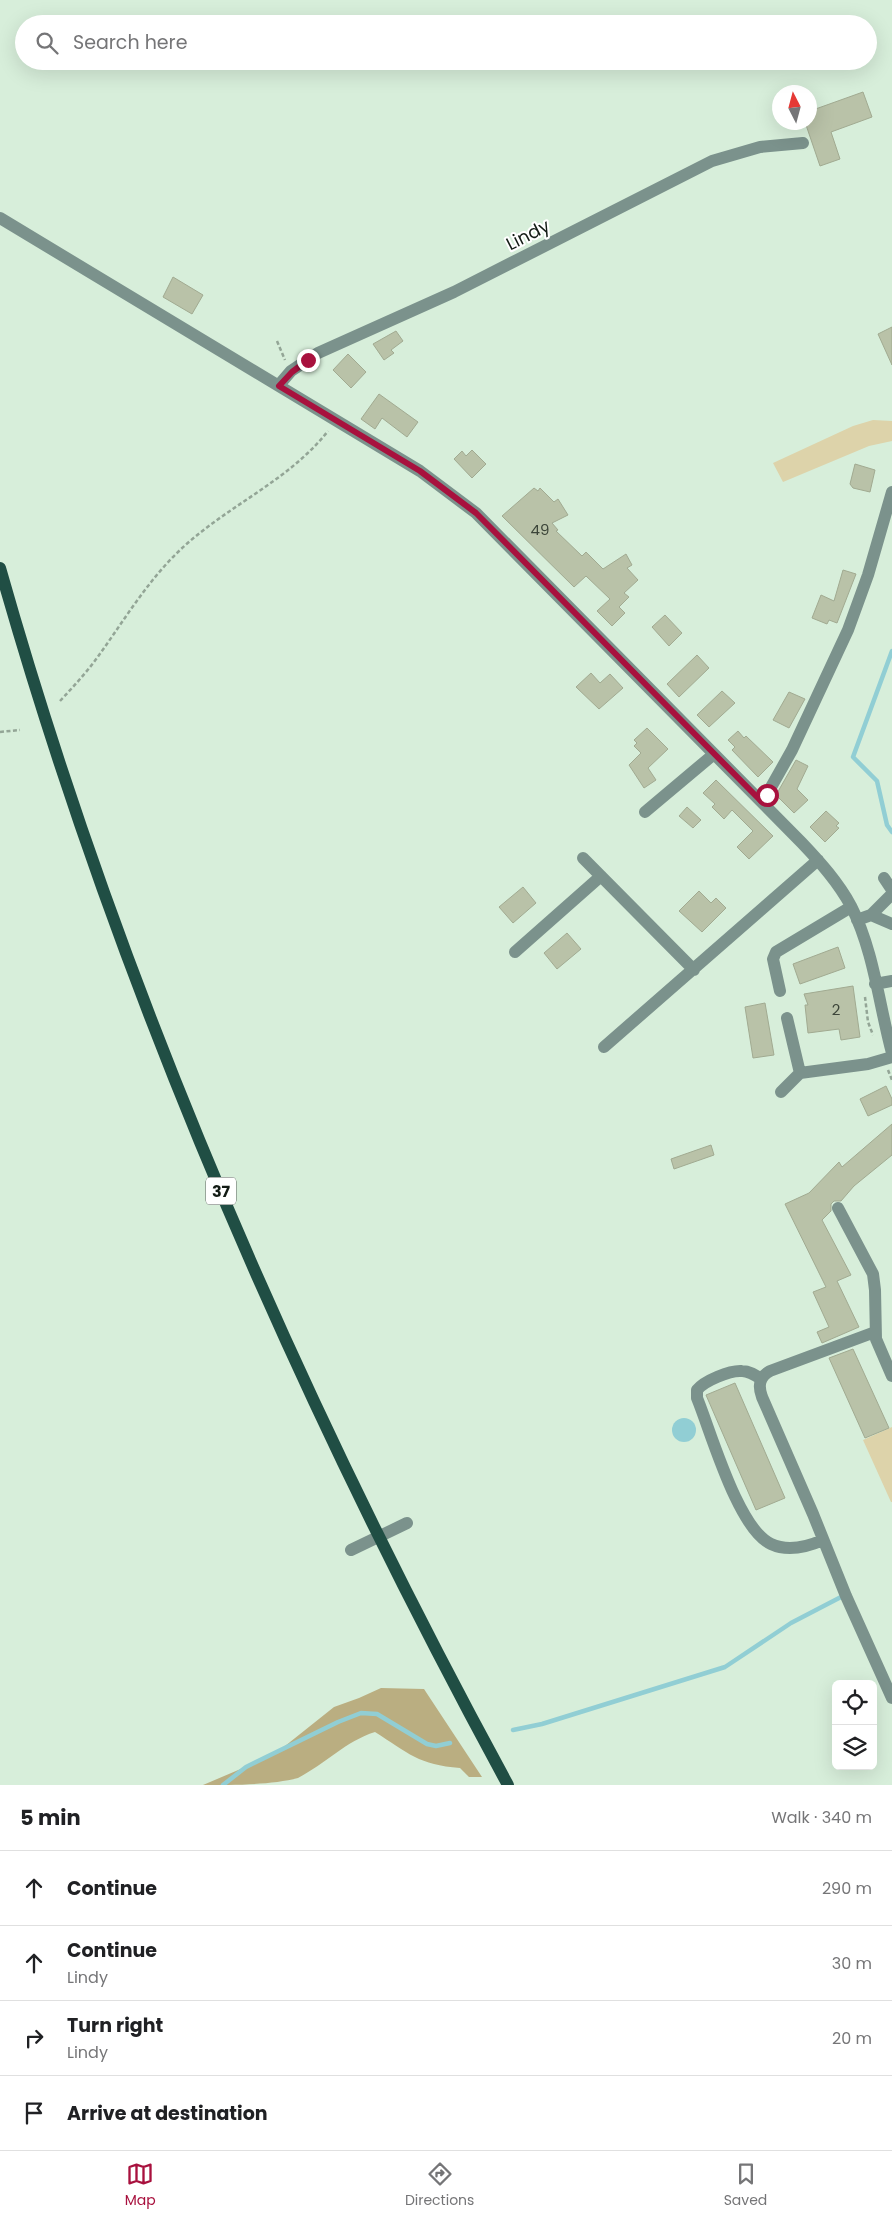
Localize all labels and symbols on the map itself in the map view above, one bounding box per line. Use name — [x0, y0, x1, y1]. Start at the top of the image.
north arrow — [772, 85, 817, 130]
street label: Lindy — [502, 213, 554, 256]
route end — [297, 349, 320, 372]
house number: 49 — [531, 519, 549, 540]
route start — [756, 784, 779, 807]
house number: 2 — [832, 999, 840, 1020]
road number: 37 — [206, 1178, 236, 1204]

